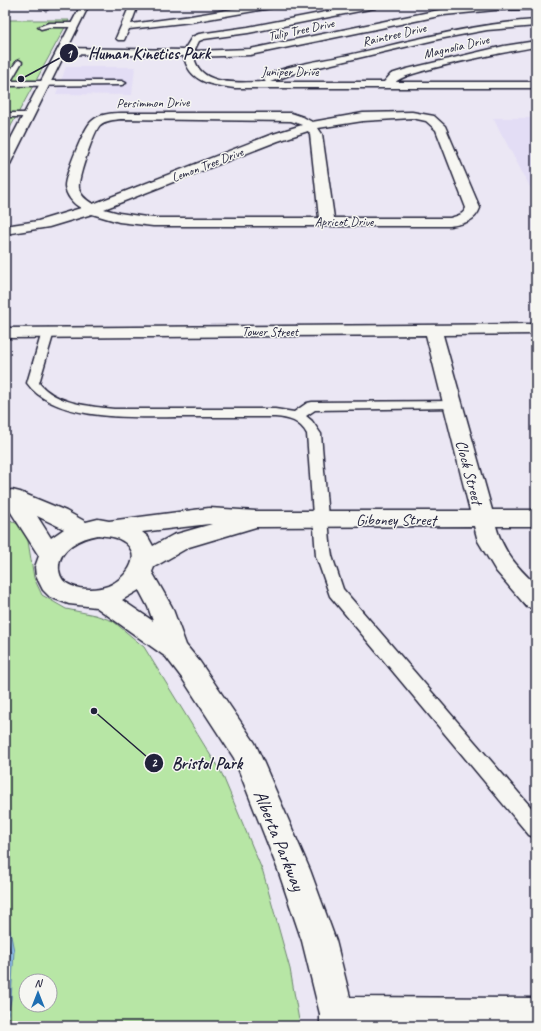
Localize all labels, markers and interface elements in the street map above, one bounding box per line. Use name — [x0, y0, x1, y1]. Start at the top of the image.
street label: Tulip Tree Drive — [267, 15, 336, 45]
street label: Raintree Drive — [361, 20, 428, 50]
street label: Magnolia Drive — [422, 31, 491, 62]
callout: Human Kinetics Park — [59, 39, 218, 68]
text: Human Kinetics Park — [88, 43, 212, 64]
text: 1 — [66, 46, 73, 62]
street label: Juniper Drive — [260, 64, 319, 80]
street label: Persimmon Drive — [116, 94, 190, 112]
street label: Lemon Tree Drive — [169, 144, 246, 186]
street label: Apricot Drive — [315, 214, 374, 230]
street label: Tower Street — [242, 324, 300, 340]
street label: Clock Street — [451, 438, 488, 509]
street label: Giboney Street — [356, 510, 439, 530]
callout: Bristol Park — [144, 748, 251, 777]
text: Bristol Park — [172, 753, 244, 774]
text: 2 — [151, 755, 158, 771]
street label: Alberta Parkway — [248, 786, 311, 896]
north arrow — [18, 973, 58, 1013]
text: N — [35, 976, 44, 990]

